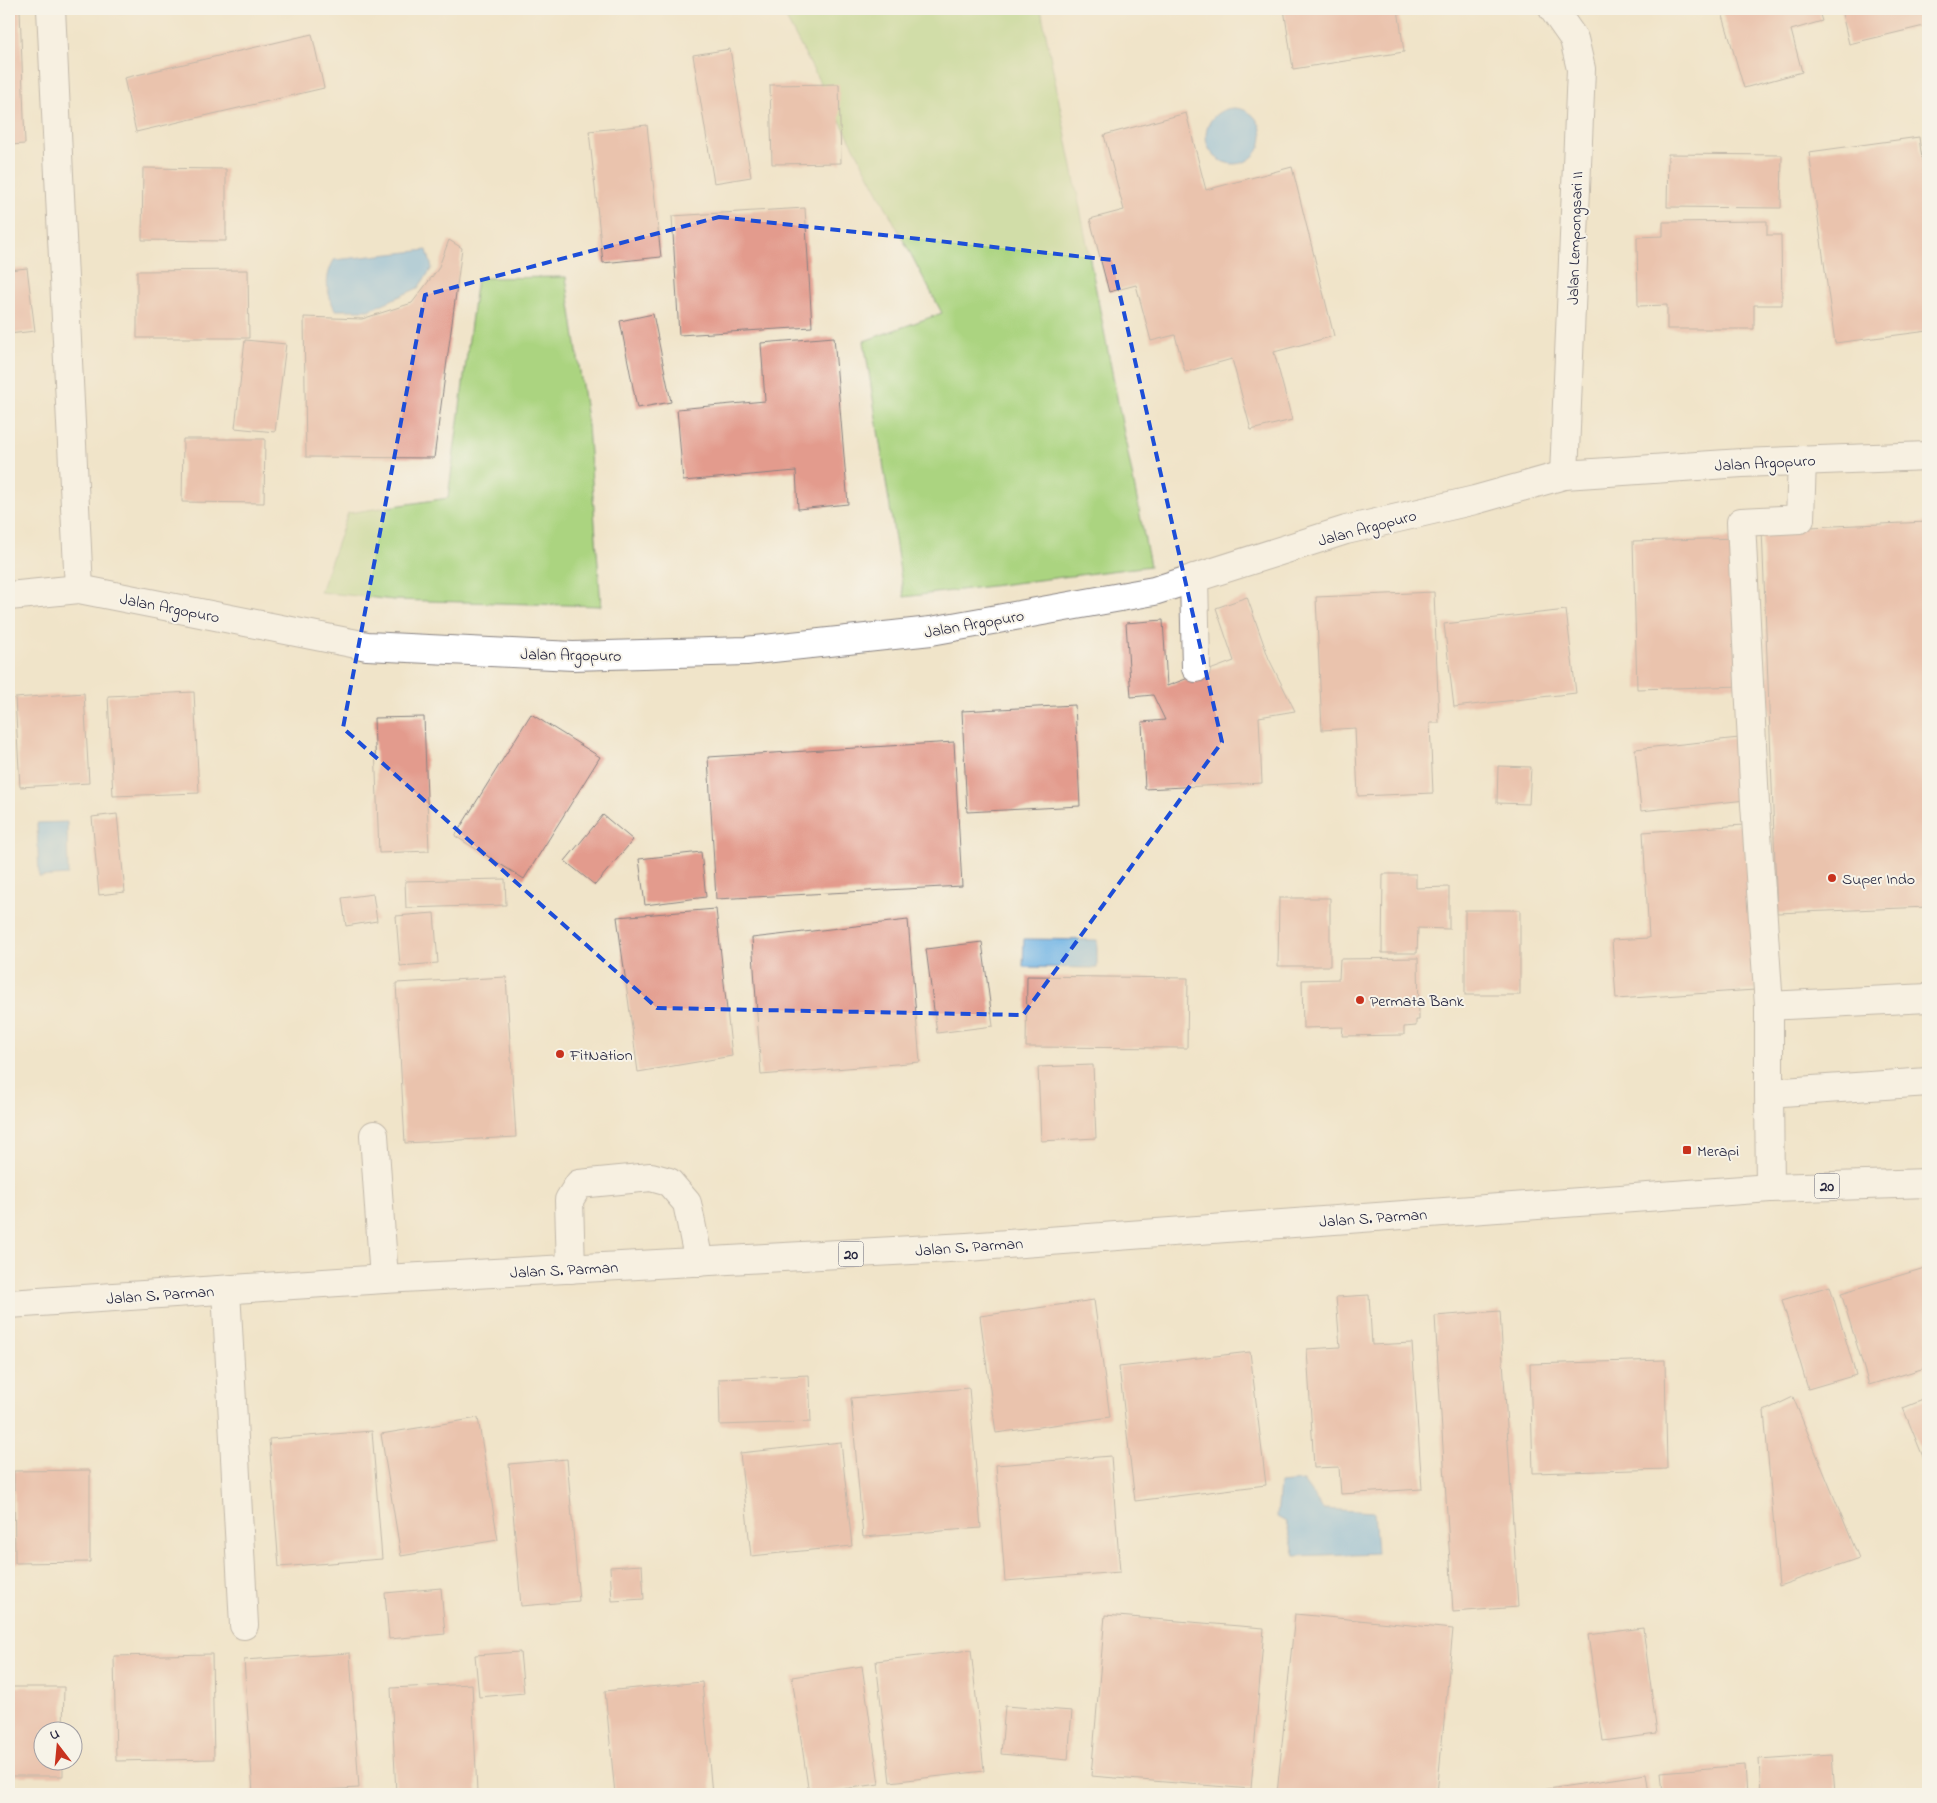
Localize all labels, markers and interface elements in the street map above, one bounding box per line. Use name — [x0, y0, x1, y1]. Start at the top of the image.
street label: Jalan Lempongsari II — [1562, 171, 1590, 305]
street label: Jalan Argopuro — [1714, 449, 1816, 479]
street label: Jalan Argopuro — [1316, 504, 1419, 554]
street label: Jalan Argopuro — [118, 588, 222, 630]
street label: Jalan Argopuro — [922, 604, 1026, 646]
street label: Jalan Argopuro — [520, 643, 622, 669]
place label: Super Indo — [1842, 868, 1915, 892]
marker: Super Indo — [1826, 872, 1838, 884]
place label: Permata Bank — [1370, 990, 1465, 1014]
marker: Permata Bank — [1354, 994, 1366, 1006]
place label: FitNation — [569, 1044, 633, 1068]
marker: FitNation — [554, 1048, 566, 1060]
place label: Merapi — [1697, 1140, 1739, 1164]
marker: Merapi — [1681, 1144, 1693, 1156]
road number: 20 — [1814, 1174, 1840, 1198]
street label: Jalan S. Parman — [1318, 1203, 1428, 1235]
street label: Jalan S. Parman — [914, 1232, 1024, 1264]
road number: 20 — [838, 1242, 864, 1266]
street label: Jalan S. Parman — [510, 1256, 619, 1286]
street label: Jalan S. Parman — [105, 1280, 215, 1312]
north arrow — [32, 1720, 82, 1770]
text: U — [48, 1724, 62, 1746]

